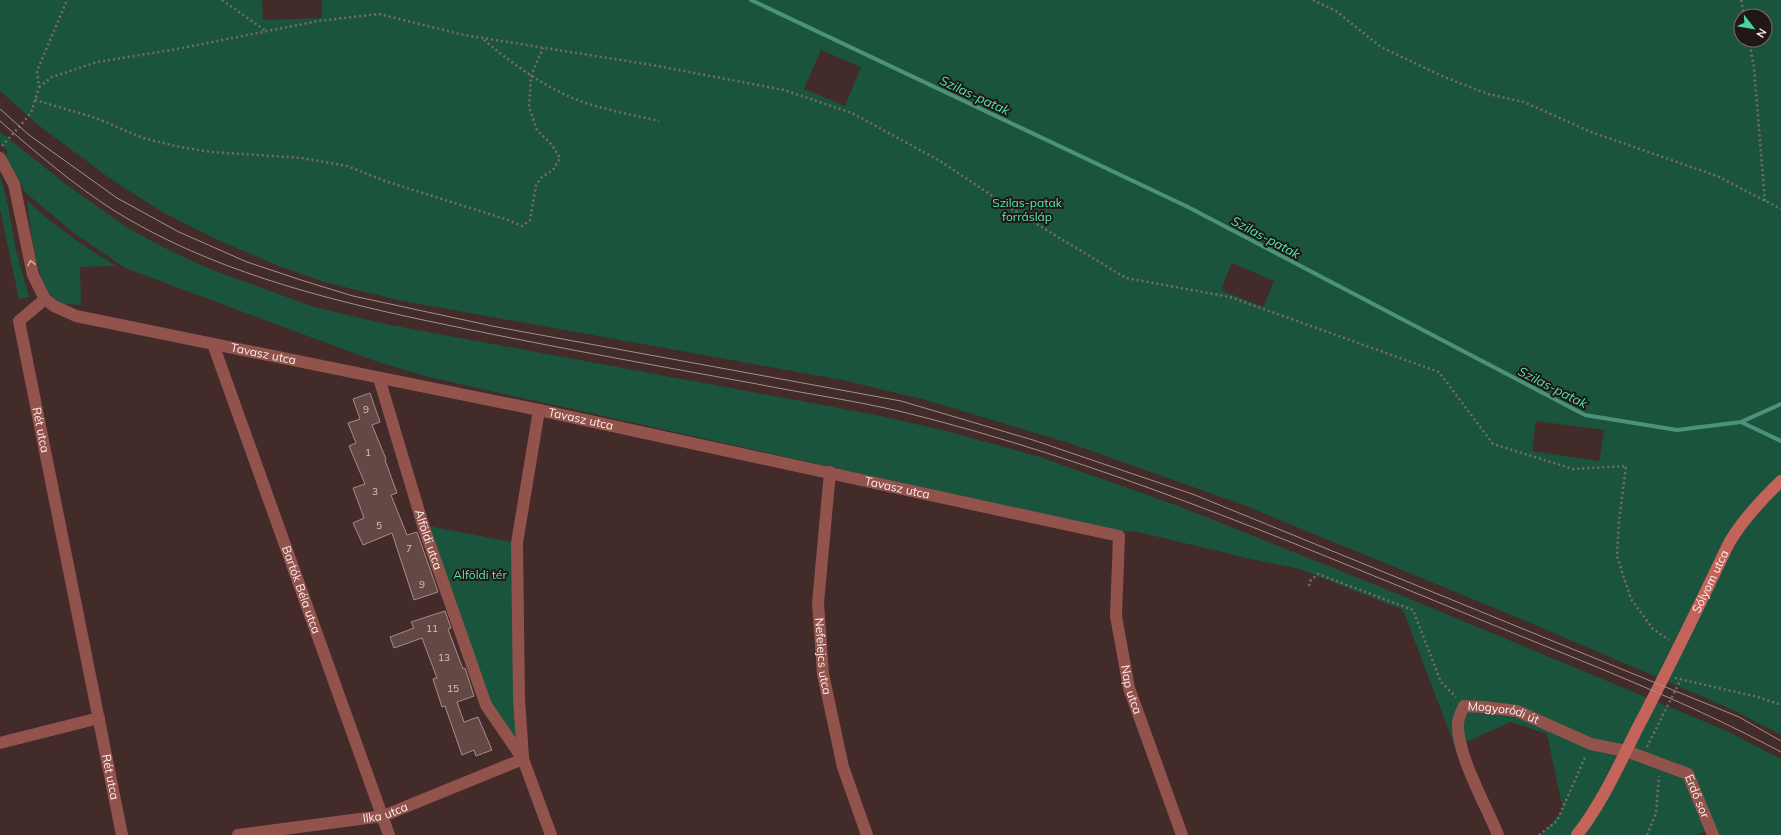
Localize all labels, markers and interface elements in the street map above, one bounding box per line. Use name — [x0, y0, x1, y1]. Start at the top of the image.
north arrow — [1733, 8, 1773, 48]
text: N — [1753, 26, 1770, 40]
water label: Szilas-patak — [937, 72, 1013, 118]
park label: Szilas-patak forrásláp — [992, 195, 1063, 224]
water label: Szilas-patak — [1229, 212, 1303, 262]
one-way arrow — [27, 260, 35, 266]
street label: Tavasz utca — [229, 340, 297, 367]
water label: Szilas-patak — [1516, 363, 1591, 411]
house number: 9 — [363, 403, 369, 416]
street label: Tavasz utca — [547, 404, 615, 433]
street label: Rét utca — [29, 406, 53, 454]
house number: 1 — [365, 446, 371, 459]
street label: Tavasz utca — [863, 473, 931, 502]
house number: 3 — [372, 485, 378, 498]
street label: Alföldi utca — [412, 508, 446, 572]
house number: 5 — [376, 519, 382, 532]
house number: 7 — [406, 542, 412, 555]
street label: Bartók Béla utca — [279, 543, 324, 636]
street label: Sólyom utca — [1689, 547, 1732, 615]
park label: Alföldi tér — [453, 567, 507, 582]
house number: 9 — [419, 578, 425, 591]
street label: Nefelejcs utca — [812, 617, 835, 696]
house number: 11 — [426, 622, 438, 635]
house number: 13 — [438, 651, 450, 664]
street label: Nap utca — [1118, 664, 1146, 716]
house number: 15 — [447, 682, 459, 695]
street label: Mogyoródi út — [1467, 698, 1542, 727]
street label: Rét utca — [99, 753, 123, 801]
street label: Erdő sor — [1682, 772, 1713, 821]
street label: Ilka utca — [362, 799, 410, 826]

